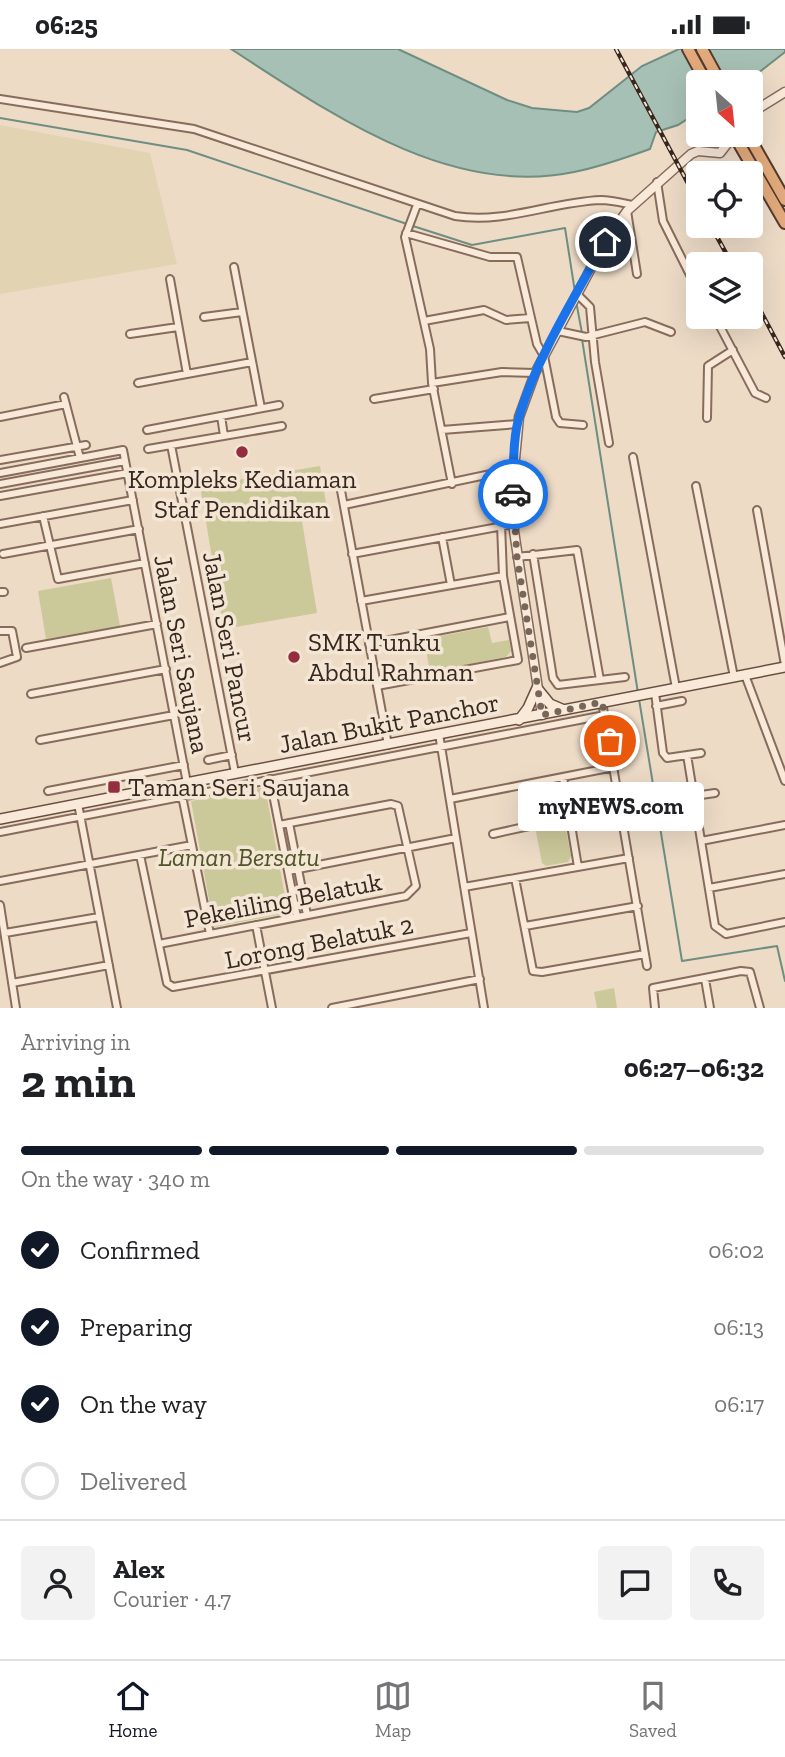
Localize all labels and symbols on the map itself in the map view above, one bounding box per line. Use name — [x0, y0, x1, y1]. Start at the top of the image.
north arrow — [686, 70, 763, 147]
pin — [575, 212, 635, 272]
marker: Kompleks Kediaman Staf Pendidikan — [234, 444, 250, 460]
courier — [478, 459, 548, 529]
place label: Kompleks Kediaman Staf Pendidikan — [128, 463, 356, 525]
street label: Jalan Seri Pancur — [196, 549, 264, 745]
street label: Jalan Seri Saujana — [147, 552, 217, 757]
place label: SMK Tunku Abdul Rahman — [308, 626, 474, 688]
marker: SMK Tunku Abdul Rahman — [286, 649, 302, 665]
street label: Jalan Bukit Panchor — [276, 686, 502, 760]
pin — [580, 711, 640, 771]
place label: Taman Seri Saujana — [128, 771, 350, 803]
marker: Taman Seri Saujana — [106, 779, 122, 795]
callout: myNEWS.com — [517, 783, 703, 832]
park label: Laman Bersatu — [158, 841, 320, 873]
street label: Pekeliling Belatuk — [182, 865, 385, 935]
street label: Lorong Belatuk 2 — [222, 908, 416, 976]

